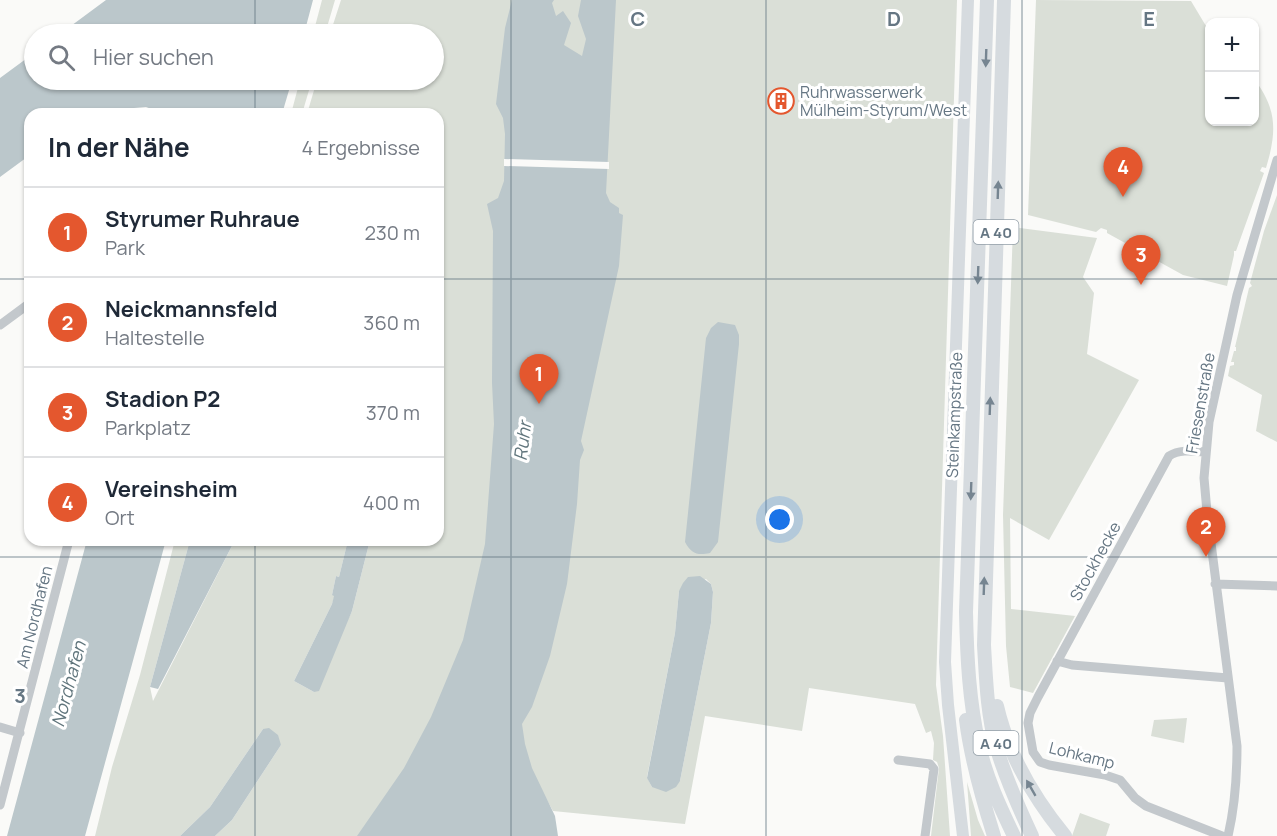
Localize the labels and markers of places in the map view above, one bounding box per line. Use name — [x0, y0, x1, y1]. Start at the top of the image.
place label: Ruhrwasserwerk Mülheim-Styrum/West — [800, 81, 967, 121]
building icon: Ruhrwasserwerk Mülheim-Styrum/West — [766, 86, 796, 116]
pin: 4 — [1104, 148, 1142, 197]
pin: 3 — [1122, 236, 1160, 285]
pin: 1 — [520, 354, 558, 404]
pin: 2 — [1186, 508, 1226, 557]

